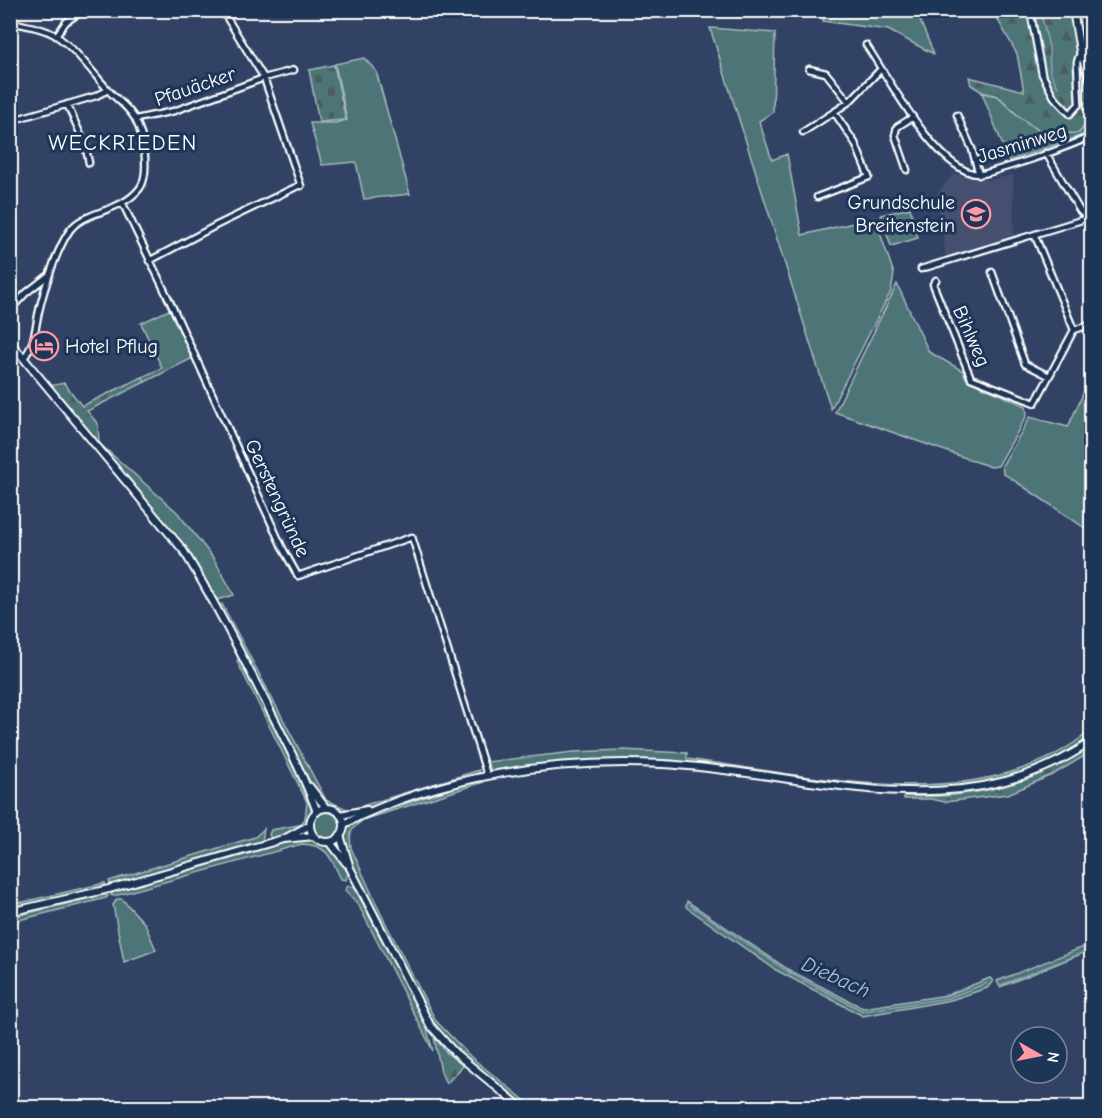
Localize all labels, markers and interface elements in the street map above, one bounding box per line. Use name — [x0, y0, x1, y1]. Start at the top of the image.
street label: Pfauäcker — [152, 62, 239, 111]
street label: Jasminweg — [975, 119, 1070, 168]
district label: WECKRIEDEN — [48, 130, 198, 156]
place label: Grundschule Breitenstein — [848, 191, 955, 237]
school or university icon: Grundschule Breitenstein — [960, 198, 992, 230]
street label: Bihlweg — [948, 302, 995, 370]
hotel icon: Hotel Pflug — [28, 330, 60, 362]
place label: Hotel Pflug — [65, 335, 158, 358]
street label: Gerstengründe — [240, 436, 315, 561]
water label: Diebach — [798, 951, 874, 1003]
north arrow — [1009, 1025, 1069, 1085]
text: N — [1043, 1051, 1063, 1064]

